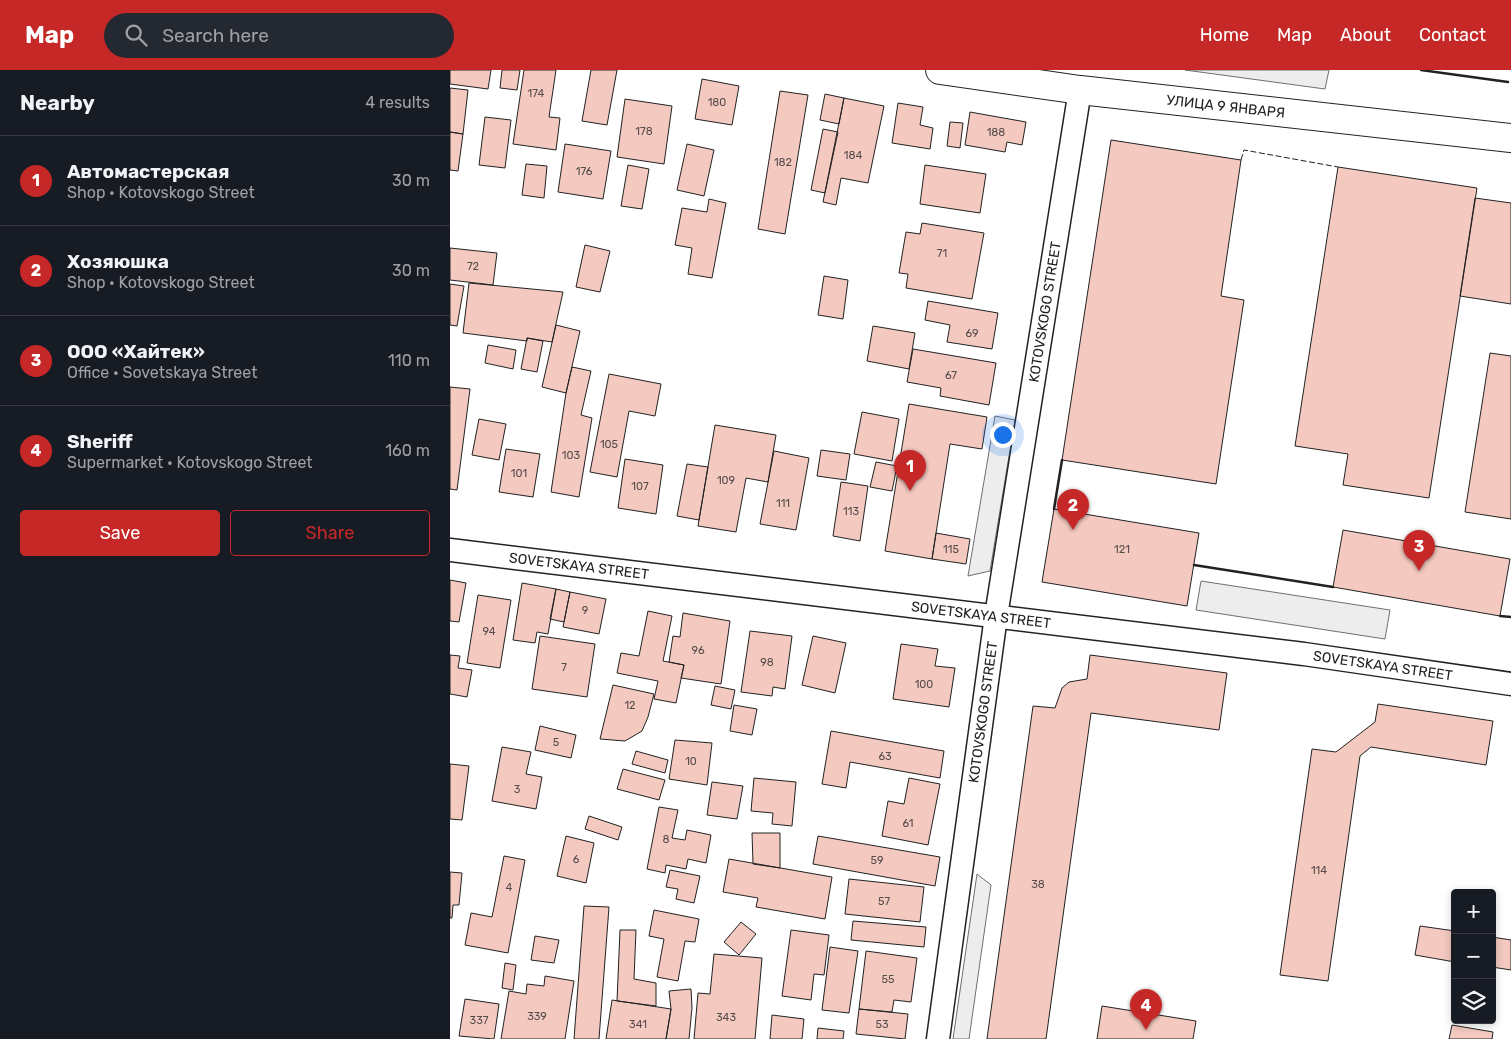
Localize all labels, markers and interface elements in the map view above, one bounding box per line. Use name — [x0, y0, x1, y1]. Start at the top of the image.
search box — [104, 13, 454, 58]
text: Map — [25, 21, 74, 49]
icon: search — [122, 21, 150, 49]
text: Search here — [162, 24, 269, 47]
text: Home — [1200, 24, 1249, 46]
text: Map — [1277, 24, 1312, 46]
text: About — [1340, 24, 1391, 46]
text: Contact — [1419, 24, 1486, 46]
house number: 174 — [528, 87, 545, 100]
text: Nearby — [20, 90, 95, 115]
street label: УЛИЦА 9 ЯНВАРЯ — [1166, 91, 1286, 121]
text: 4 results — [365, 93, 430, 112]
house number: 180 — [708, 96, 726, 109]
house number: 178 — [635, 125, 653, 138]
house number: 188 — [987, 126, 1005, 139]
house number: 184 — [844, 149, 862, 162]
house number: 182 — [774, 156, 792, 169]
text: Автомастерская — [67, 160, 229, 183]
house number: 176 — [576, 165, 593, 178]
text: 1 — [32, 171, 40, 190]
text: 30 m — [392, 171, 430, 190]
text: Shop · Kotovskogo Street — [67, 183, 255, 202]
street label: KOTOVSKOGO STREET — [1025, 240, 1064, 384]
house number: 71 — [937, 247, 947, 260]
text: Хозяюшка — [67, 250, 169, 273]
house number: 72 — [467, 260, 479, 273]
text: 2 — [31, 261, 41, 280]
text: 30 m — [392, 261, 430, 280]
text: Shop · Kotovskogo Street — [67, 273, 255, 292]
house number: 69 — [965, 327, 979, 340]
text: ООО «Хайтек» — [67, 340, 205, 363]
text: 3 — [31, 351, 41, 370]
text: 110 m — [388, 351, 430, 370]
text: Office · Sovetskaya Street — [67, 363, 257, 382]
house number: 67 — [945, 369, 957, 382]
your location — [990, 422, 1016, 448]
text: Sheriff — [67, 430, 133, 453]
house number: 105 — [600, 438, 619, 451]
text: 4 — [31, 441, 41, 460]
text: 160 m — [385, 441, 430, 460]
house number: 103 — [562, 449, 581, 462]
pin: 1 — [894, 450, 926, 491]
text: Supermarket · Kotovskogo Street — [67, 453, 313, 472]
house number: 101 — [511, 467, 527, 480]
house number: 109 — [717, 474, 735, 487]
house number: 107 — [631, 480, 649, 493]
pin: 2 — [1057, 489, 1089, 530]
house number: 111 — [776, 497, 790, 510]
house number: 113 — [843, 505, 859, 518]
button: Save — [20, 510, 220, 556]
button: Share — [230, 510, 430, 556]
pin: 3 — [1403, 530, 1435, 571]
house number: 115 — [943, 543, 959, 556]
house number: 121 — [1114, 543, 1130, 556]
street label: SOVETSKAYA STREET — [508, 549, 650, 583]
street label: SOVETSKAYA STREET — [910, 598, 1052, 632]
house number: 9 — [582, 604, 588, 617]
house number: 94 — [482, 625, 496, 638]
street label: KOTOVSKOGO STREET — [965, 640, 1001, 784]
house number: 96 — [691, 644, 705, 657]
street label: SOVETSKAYA STREET — [1312, 647, 1454, 684]
house number: 98 — [760, 656, 774, 669]
house number: 7 — [561, 661, 567, 674]
house number: 100 — [915, 678, 933, 691]
house number: 12 — [624, 699, 636, 712]
house number: 5 — [553, 736, 560, 749]
house number: 63 — [878, 750, 892, 763]
house number: 10 — [685, 755, 697, 768]
house number: 3 — [514, 783, 521, 796]
house number: 61 — [902, 817, 914, 830]
house number: 8 — [663, 833, 670, 846]
house number: 6 — [573, 853, 580, 866]
house number: 59 — [870, 854, 884, 867]
house number: 114 — [1311, 864, 1327, 877]
house number: 38 — [1031, 878, 1045, 891]
house number: 4 — [506, 881, 513, 894]
map controls — [1451, 889, 1496, 1024]
button: + — [1451, 889, 1496, 934]
house number: 57 — [878, 895, 890, 908]
button: − — [1451, 934, 1496, 979]
house number: 55 — [881, 973, 895, 986]
button: layers — [1451, 979, 1496, 1024]
pin: 4 — [1130, 989, 1162, 1030]
house number: 339 — [527, 1010, 547, 1023]
house number: 343 — [716, 1011, 736, 1024]
house number: 337 — [470, 1014, 489, 1027]
house number: 341 — [629, 1018, 647, 1031]
house number: 53 — [875, 1018, 889, 1031]

